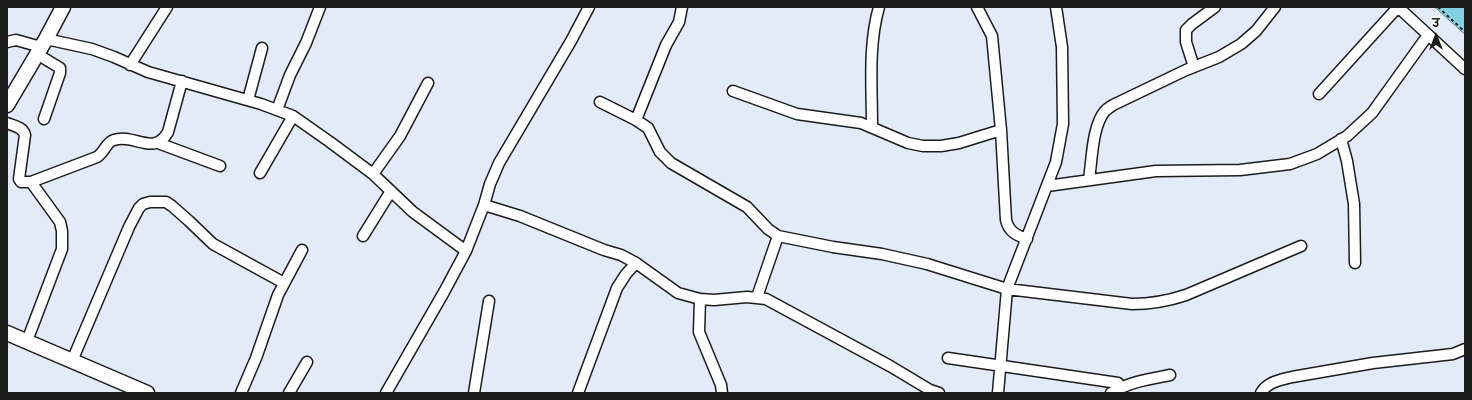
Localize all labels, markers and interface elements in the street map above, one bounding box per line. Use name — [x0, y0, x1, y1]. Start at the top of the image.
north arrow — [1416, 16, 1456, 56]
text: उ — [1432, 17, 1440, 30]

